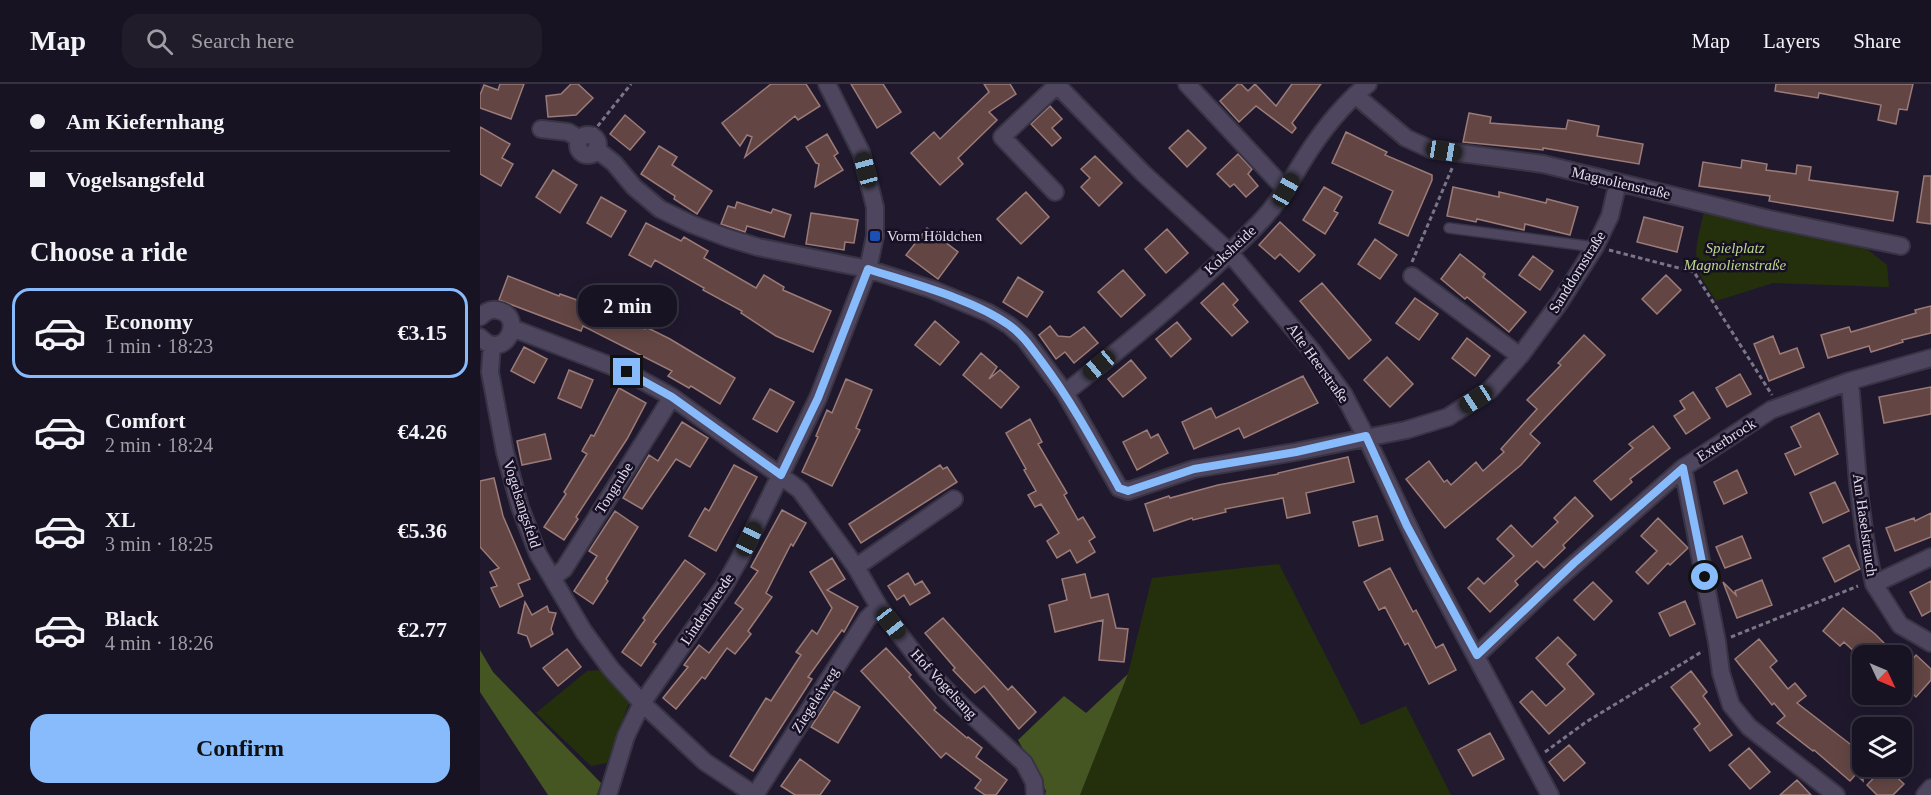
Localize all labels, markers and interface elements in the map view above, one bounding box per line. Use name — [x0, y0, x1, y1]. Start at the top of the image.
search box — [122, 14, 542, 68]
text: Map — [30, 25, 86, 56]
icon: search — [143, 25, 176, 58]
text: Search here — [191, 28, 294, 53]
text: Map — [1692, 29, 1730, 53]
text: Layers — [1763, 29, 1820, 53]
text: Share — [1853, 29, 1901, 53]
text: Am Kiefernhang — [66, 109, 224, 134]
car — [1425, 139, 1463, 163]
car — [853, 150, 879, 190]
street label: Magnolienstraße — [1570, 164, 1672, 202]
text: Vogelsangsfeld — [66, 167, 205, 192]
car — [1269, 170, 1303, 210]
street label: Koksheide — [1201, 222, 1259, 278]
place label: Vorm Höldchen — [887, 228, 983, 244]
street label: Sanddornstraße — [1545, 228, 1609, 316]
marker: Vorm Höldchen — [868, 229, 882, 243]
text: Choose a ride — [30, 237, 188, 267]
park label: Spielplatz Magnolienstraße — [1683, 240, 1787, 273]
callout: 2 min — [578, 285, 676, 327]
text: 2 min — [603, 295, 652, 317]
icon: car — [33, 306, 87, 360]
text: Economy — [105, 309, 193, 334]
text: €3.15 — [398, 320, 447, 345]
street label: Alte Heerstraße — [1284, 320, 1352, 406]
text: 1 min · 18:23 — [105, 335, 213, 357]
car — [1079, 347, 1119, 383]
route end — [613, 358, 640, 385]
car — [1456, 382, 1496, 416]
icon: car — [33, 405, 87, 459]
text: Comfort — [105, 408, 186, 433]
street label: Exterbrock — [1694, 415, 1759, 465]
text: €4.26 — [398, 419, 447, 444]
text: 2 min · 18:24 — [105, 434, 213, 456]
street label: Vogelsangsfeld — [500, 458, 544, 550]
street label: Tongrube — [592, 459, 636, 517]
street label: Am Haselstrauch — [1850, 473, 1880, 578]
icon: car — [33, 504, 87, 558]
text: XL — [105, 507, 136, 532]
text: €5.36 — [398, 518, 447, 543]
car — [733, 519, 765, 559]
text: 3 min · 18:25 — [105, 533, 213, 555]
route start — [1691, 563, 1718, 590]
street label: Lindenbreede — [677, 570, 737, 648]
icon: car — [33, 603, 87, 657]
car — [873, 603, 909, 643]
text: Black — [105, 606, 159, 631]
text: €2.77 — [398, 617, 447, 642]
text: 4 min · 18:26 — [105, 632, 213, 654]
north arrow — [1852, 645, 1912, 705]
map controls — [1852, 645, 1912, 777]
street label: Hof Vogelsang — [908, 646, 981, 722]
street label: Ziegeleiweg — [789, 664, 842, 736]
button: Confirm — [30, 714, 450, 783]
button: layers — [1852, 717, 1912, 777]

